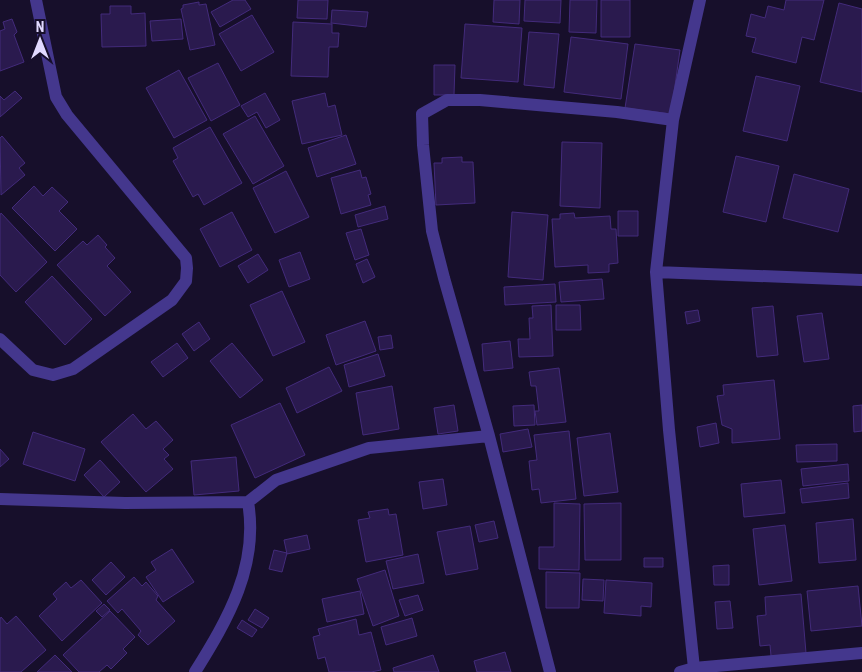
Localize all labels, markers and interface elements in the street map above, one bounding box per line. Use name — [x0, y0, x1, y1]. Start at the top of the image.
north arrow — [15, 15, 65, 65]
text: N — [36, 19, 44, 35]

